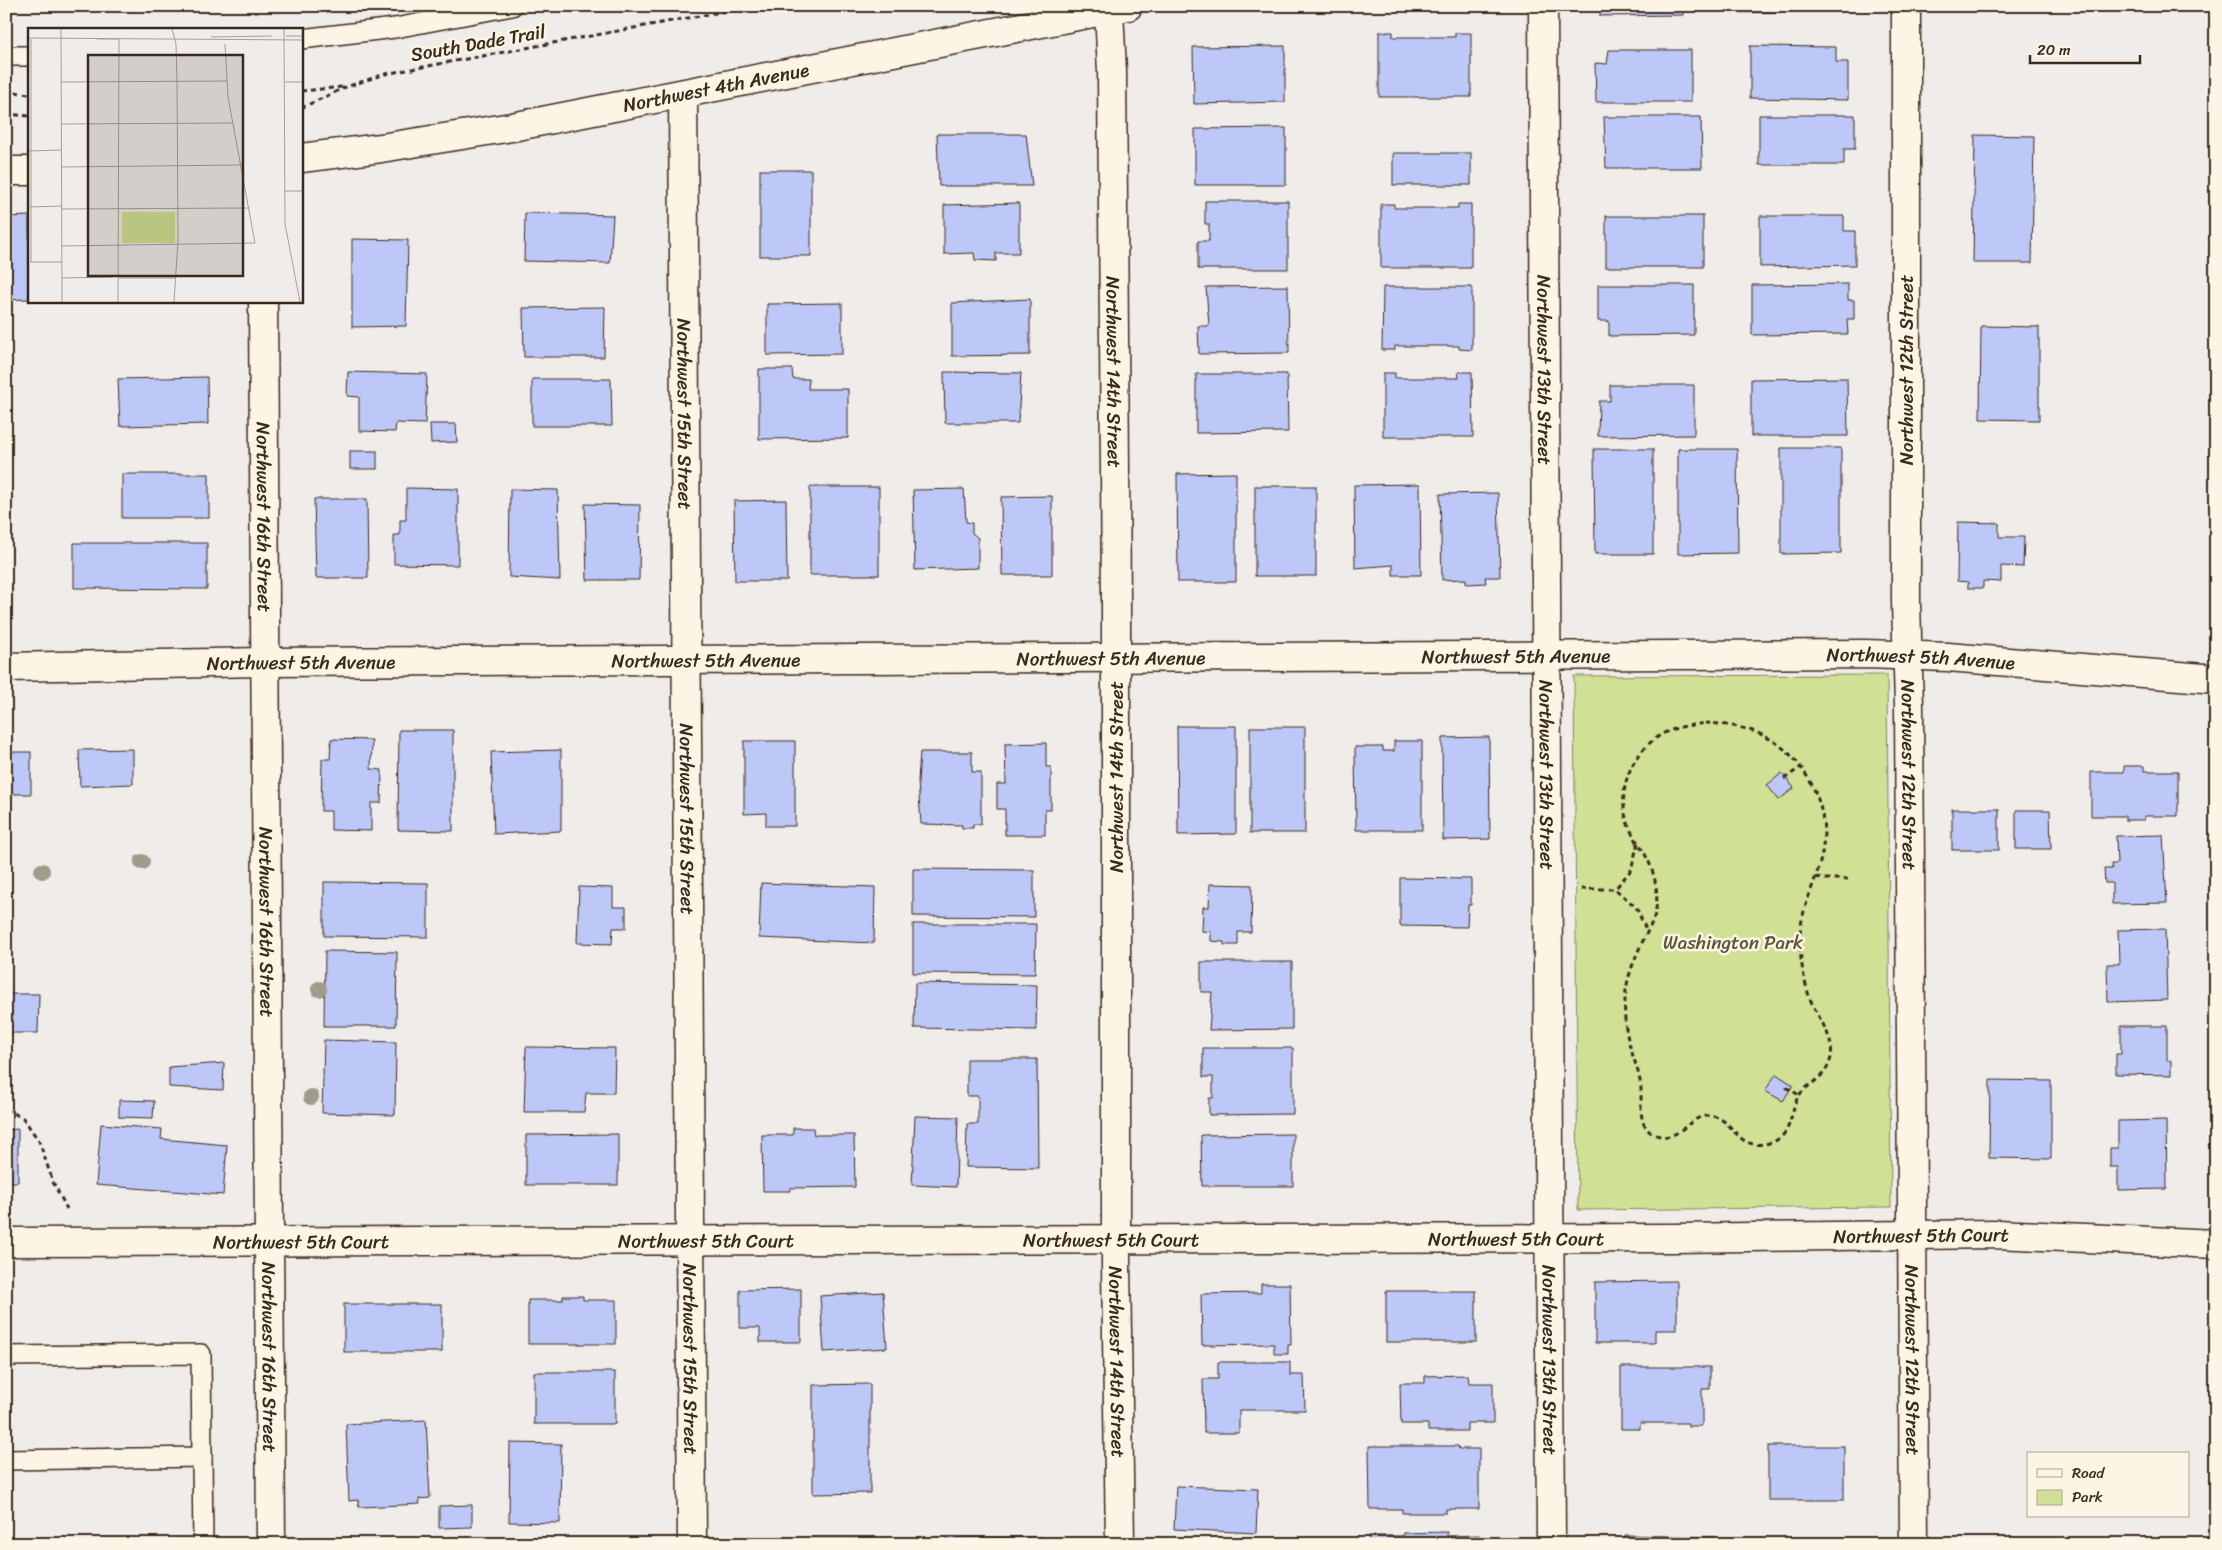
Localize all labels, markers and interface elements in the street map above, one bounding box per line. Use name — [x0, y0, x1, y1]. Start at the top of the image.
street label: South Dade Trail — [408, 15, 549, 71]
inset map — [28, 28, 302, 302]
scale bar — [2030, 32, 2140, 64]
text: 20 m — [2037, 37, 2071, 63]
street label: Northwest 4th Avenue — [620, 53, 812, 121]
street label: Northwest 13th Street — [1528, 275, 1562, 465]
street label: Northwest 12th Street — [1890, 275, 1923, 465]
street label: Northwest 14th Street — [1097, 276, 1131, 468]
street label: Northwest 15th Street — [668, 318, 702, 510]
street label: Northwest 16th Street — [247, 422, 282, 612]
street label: Northwest 5th Avenue — [1826, 637, 2016, 679]
street label: Northwest 5th Avenue — [1421, 639, 1610, 673]
street label: Northwest 5th Avenue — [1016, 641, 1205, 675]
street label: Northwest 5th Avenue — [611, 643, 800, 677]
street label: Northwest 5th Avenue — [206, 645, 395, 680]
street label: Northwest 12th Street — [1892, 679, 1926, 870]
street label: Northwest 13th Street — [1530, 680, 1564, 870]
street label: Northwest 14th Street — [1100, 681, 1133, 873]
street label: Northwest 15th Street — [670, 723, 705, 915]
street label: Northwest 16th Street — [250, 827, 284, 1017]
park label: Washington Park — [1663, 926, 1803, 959]
street label: Northwest 5th Court — [1833, 1217, 2010, 1253]
street label: Northwest 5th Court — [1428, 1222, 1604, 1255]
street label: Northwest 5th Court — [1023, 1223, 1199, 1256]
street label: Northwest 5th Court — [618, 1224, 794, 1257]
street label: Northwest 5th Court — [213, 1225, 389, 1258]
street label: Northwest 16th Street — [253, 1262, 287, 1452]
street label: Northwest 15th Street — [674, 1263, 708, 1455]
street label: Northwest 12th Street — [1896, 1264, 1930, 1455]
street label: Northwest 13th Street — [1533, 1265, 1567, 1455]
street label: Northwest 14th Street — [1100, 1266, 1135, 1458]
legend — [2027, 1452, 2190, 1518]
text: Road — [2072, 1460, 2105, 1486]
text: Park — [2072, 1484, 2103, 1510]

